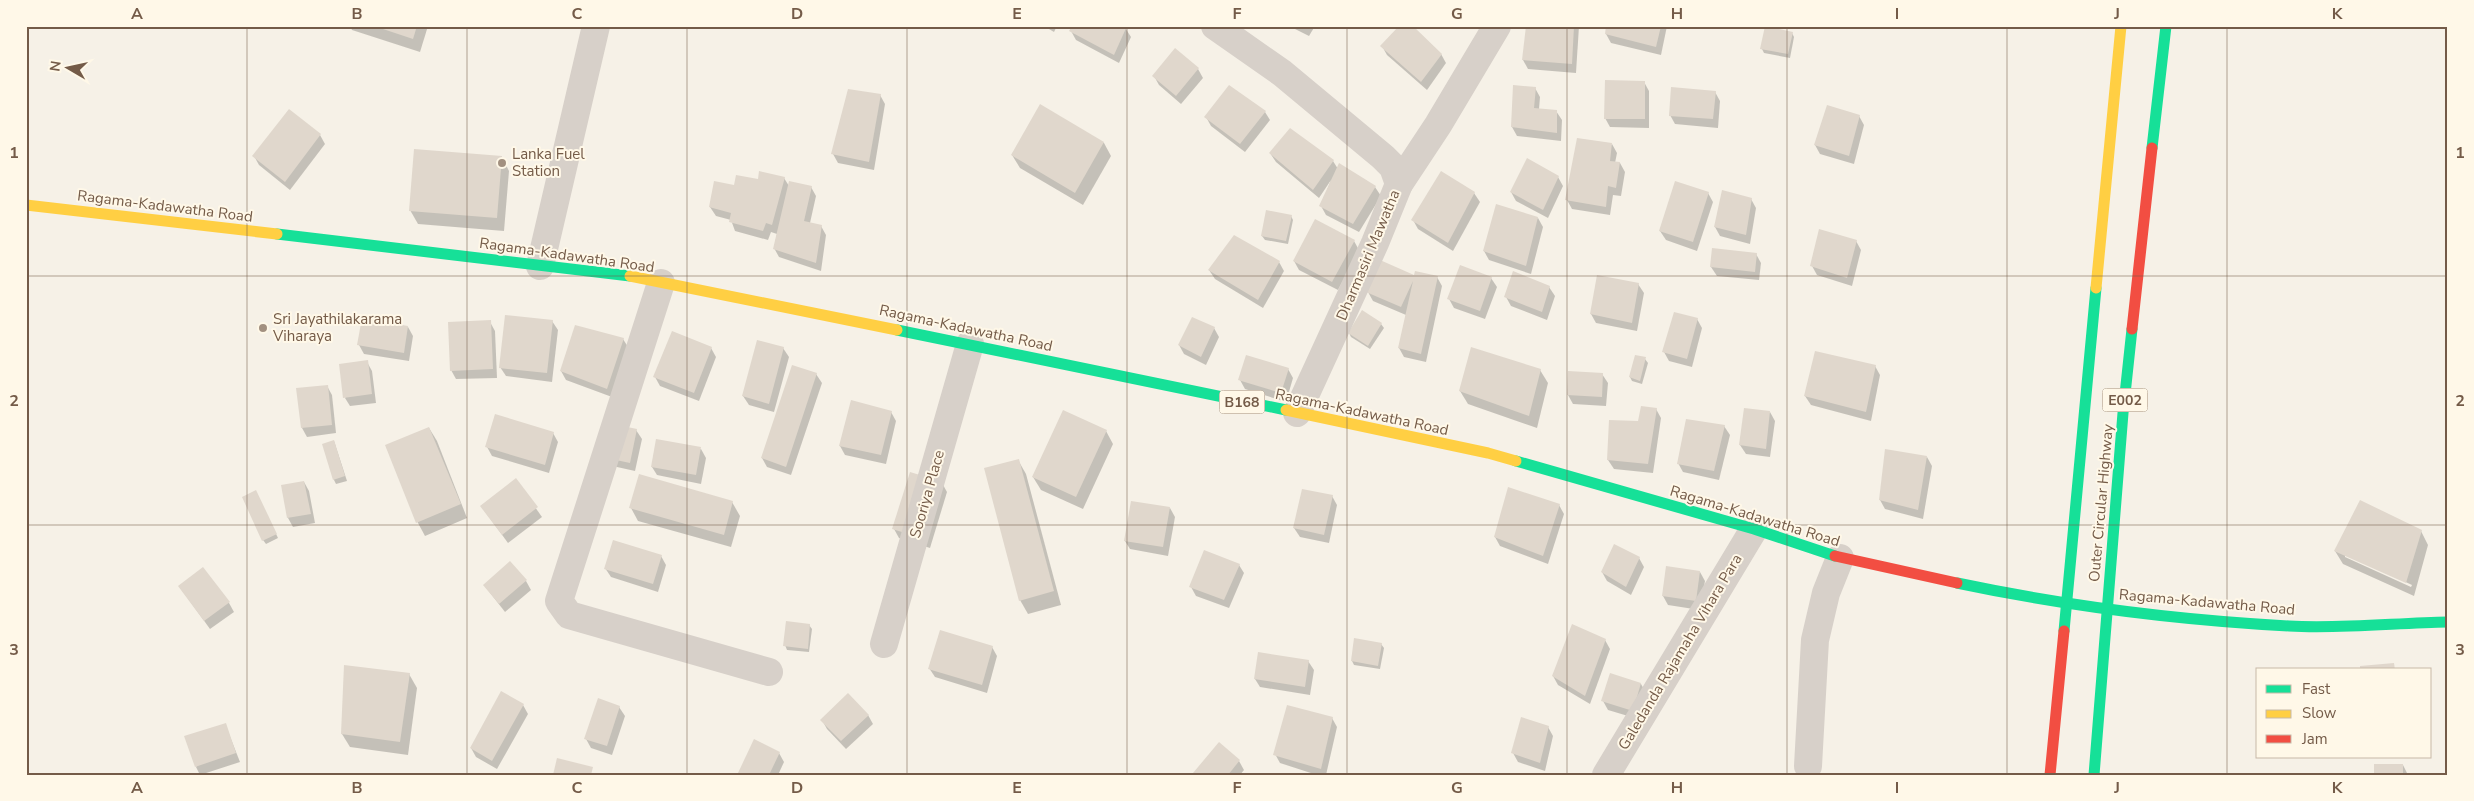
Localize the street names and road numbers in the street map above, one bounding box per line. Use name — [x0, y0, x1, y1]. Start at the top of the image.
street label: Ragama-Kadawatha Road — [76, 185, 254, 227]
street label: Dharmasiri Mawatha — [1331, 187, 1405, 323]
street label: Ragama-Kadawatha Road — [478, 233, 656, 277]
street label: Ragama-Kadawatha Road — [878, 300, 1054, 356]
street label: Ragama-Kadawatha Road — [1274, 384, 1450, 440]
road number: E002 — [2102, 388, 2148, 412]
road number: B168 — [1220, 391, 1264, 414]
street label: Outer Circular Highway — [2084, 423, 2118, 583]
street label: Sooriya Place — [905, 448, 949, 540]
street label: Ragama-Kadawatha Road — [1668, 481, 1842, 551]
street label: Galedanda Rajamaha Vihara Para — [1613, 550, 1747, 754]
street label: Ragama-Kadawatha Road — [2118, 584, 2296, 620]

